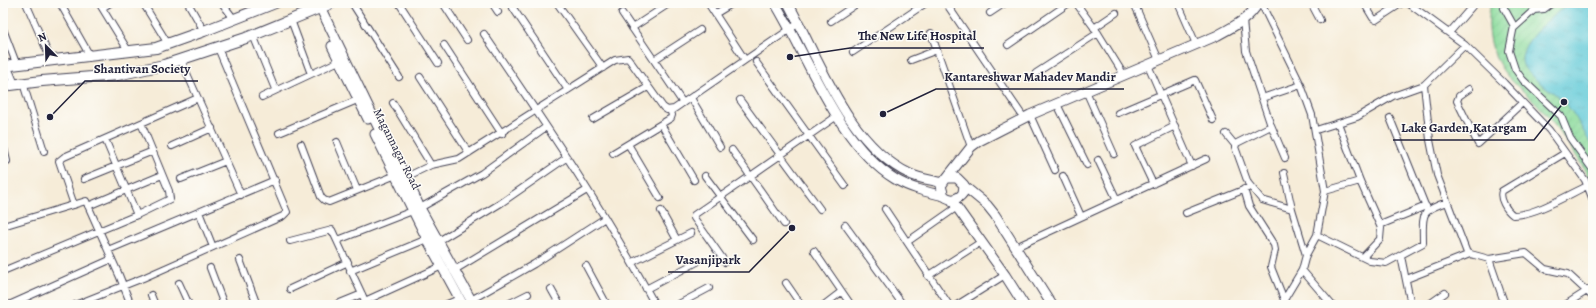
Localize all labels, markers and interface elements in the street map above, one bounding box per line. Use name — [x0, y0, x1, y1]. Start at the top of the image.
callout: The New Life Hospital — [850, 23, 984, 48]
north arrow — [26, 26, 66, 66]
text: The New Life Hospital — [858, 27, 977, 44]
text: N — [36, 29, 49, 46]
callout: Shantivan Society — [85, 56, 198, 81]
text: Shantivan Society — [94, 60, 191, 77]
callout: Kantareshwar Mahadev Mandir — [936, 64, 1124, 89]
text: Kantareshwar Mahadev Mandir — [944, 68, 1116, 85]
street label: Magannagar Road — [370, 106, 425, 193]
callout: Lake Garden,Katargam — [1393, 115, 1534, 140]
text: Lake Garden,Katargam — [1401, 119, 1527, 136]
callout: Vasanjipark — [668, 247, 749, 272]
text: Vasanjipark — [675, 251, 741, 268]

